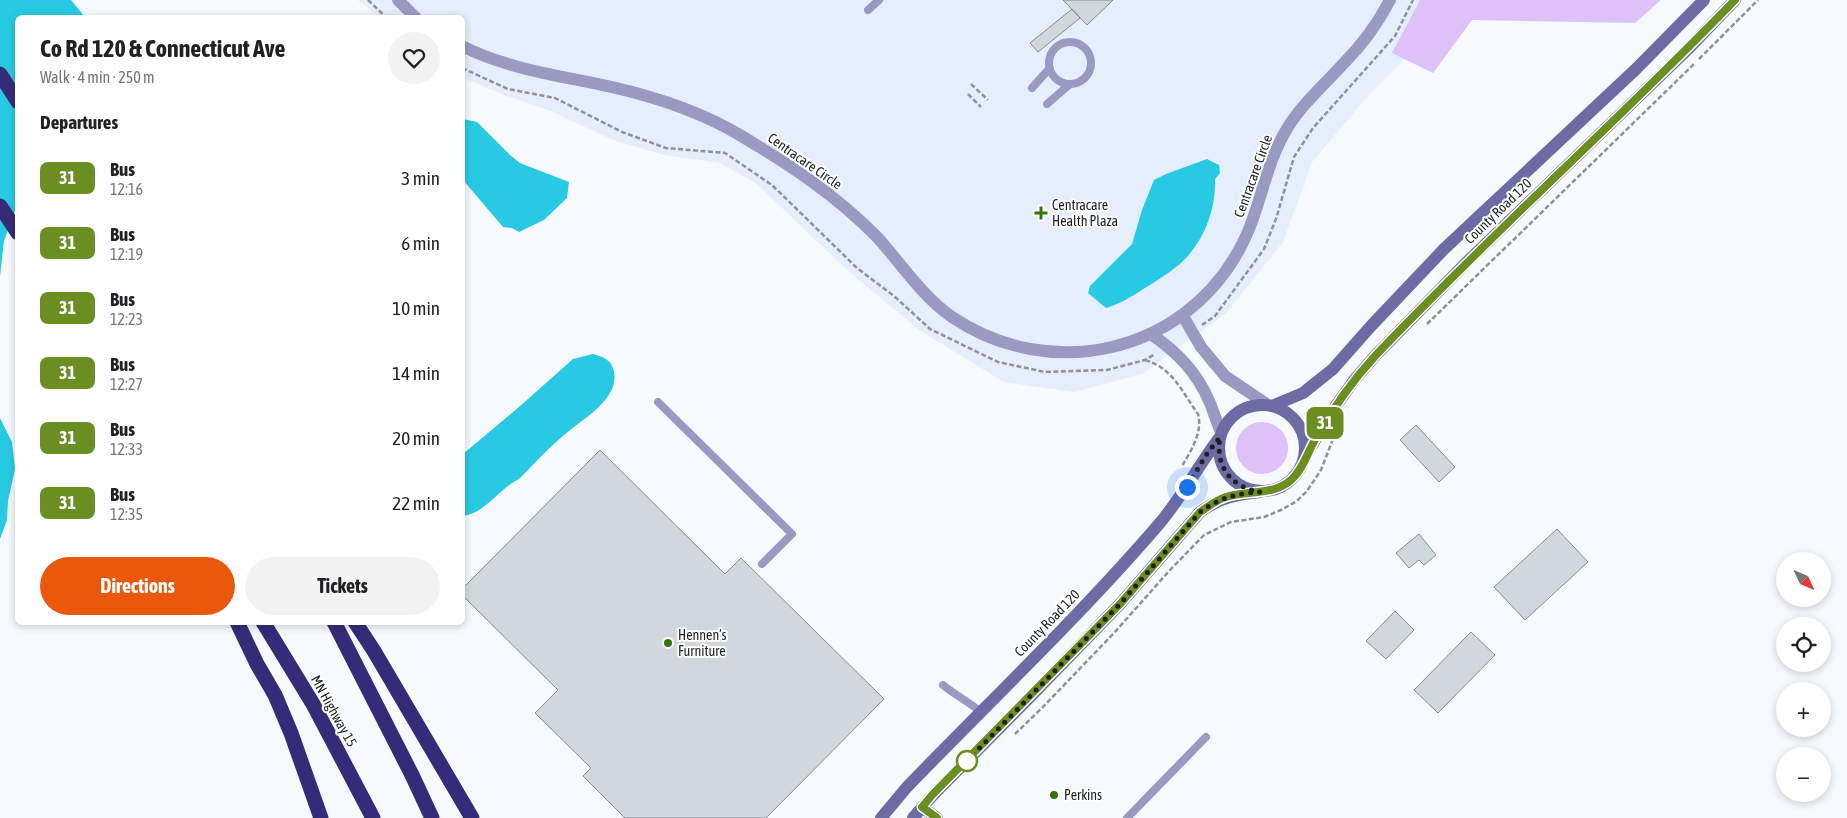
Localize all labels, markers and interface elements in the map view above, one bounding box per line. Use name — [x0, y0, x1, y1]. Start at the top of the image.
button: heart — [388, 32, 440, 84]
text: Co Rd 120 & Connecticut Ave — [40, 35, 285, 62]
text: Walk · 4 min · 250 m — [40, 68, 154, 86]
text: Departures — [40, 111, 118, 133]
street label: Centracare Circle — [765, 130, 845, 192]
street label: Centracare Circle — [1231, 133, 1275, 219]
text: Bus — [110, 158, 135, 180]
text: 31 — [59, 167, 76, 188]
text: 3 min — [401, 167, 440, 189]
street label: County Road 120 — [1461, 175, 1535, 247]
text: 12:16 — [110, 180, 143, 198]
place label: Centracare Health Plaza — [1052, 197, 1118, 229]
marker: Centracare Health Plaza — [1034, 206, 1048, 220]
text: Bus — [110, 223, 135, 245]
text: 31 — [59, 232, 76, 253]
text: 6 min — [401, 232, 440, 254]
text: 12:19 — [110, 245, 143, 263]
text: Bus — [110, 288, 135, 310]
text: 31 — [59, 297, 76, 318]
text: 10 min — [392, 297, 440, 319]
text: 12:23 — [110, 310, 143, 328]
text: Bus — [110, 353, 135, 375]
text: 31 — [59, 362, 76, 383]
text: 14 min — [392, 362, 440, 384]
text: 12:27 — [110, 375, 143, 393]
line badge: 31 — [1302, 407, 1348, 439]
text: 31 — [1317, 412, 1333, 433]
text: Bus — [110, 418, 135, 440]
text: 31 — [59, 427, 76, 448]
text: 20 min — [392, 427, 440, 449]
text: 12:33 — [110, 440, 143, 458]
your location — [1175, 475, 1200, 500]
text: Bus — [110, 483, 135, 505]
text: 31 — [59, 492, 76, 513]
text: 22 min — [392, 492, 440, 514]
text: 12:35 — [110, 505, 143, 523]
north arrow — [1776, 552, 1831, 608]
map controls — [1776, 552, 1831, 802]
button: Directions — [40, 557, 235, 615]
button: Tickets — [245, 557, 440, 615]
street label: County Road 120 — [1011, 586, 1083, 660]
button: locate — [1776, 617, 1831, 672]
place label: Hennen’s Furniture — [678, 627, 727, 659]
marker: Hennen’s Furniture — [662, 637, 674, 649]
street label: MN Highway 15 — [308, 672, 360, 750]
button: + — [1776, 682, 1831, 737]
button: − — [1776, 747, 1831, 802]
unlabelled marker — [956, 750, 978, 772]
place label: Perkins — [1064, 787, 1102, 803]
marker: Perkins — [1048, 789, 1060, 801]

